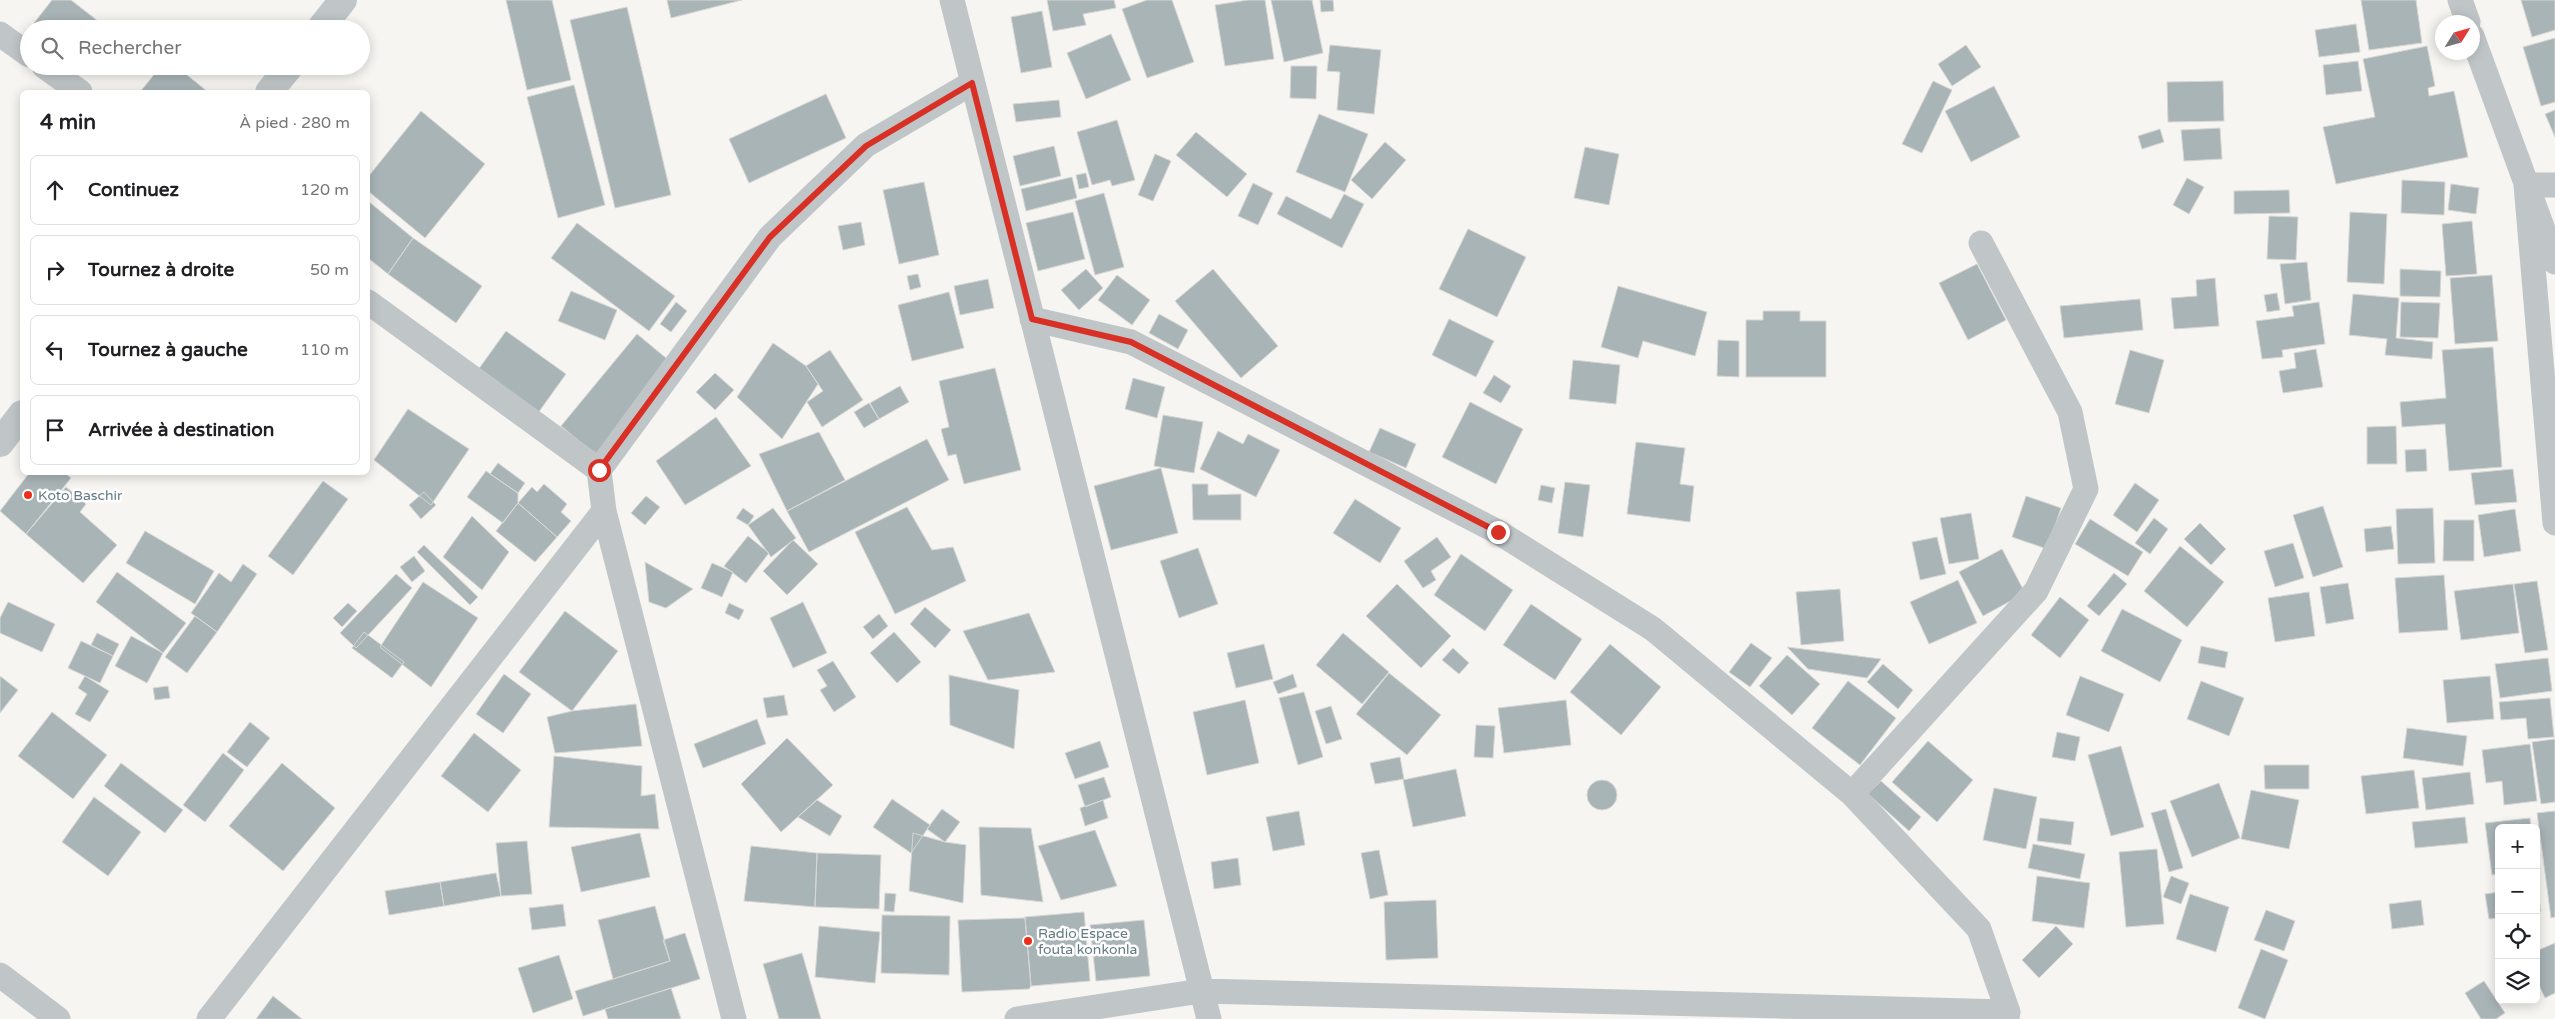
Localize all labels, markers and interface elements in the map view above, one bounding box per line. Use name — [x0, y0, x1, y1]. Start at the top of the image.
north arrow — [2435, 15, 2480, 60]
search box — [20, 20, 370, 75]
icon: search — [38, 34, 66, 62]
text: Rechercher — [78, 37, 181, 59]
text: 4 min — [40, 110, 96, 135]
text: À pied · 280 m — [239, 113, 350, 133]
icon: ahead — [41, 176, 69, 204]
text: Continuez — [88, 179, 179, 201]
text: 120 m — [300, 180, 349, 200]
icon: right — [41, 256, 69, 284]
text: Tournez à droite — [88, 259, 234, 281]
text: 50 m — [310, 260, 349, 280]
icon: left — [41, 336, 69, 364]
text: Tournez à gauche — [88, 339, 248, 361]
text: 110 m — [300, 340, 349, 360]
icon: arrive — [41, 416, 69, 444]
text: Arrivée à destination — [88, 419, 274, 441]
route start — [588, 459, 611, 482]
place label: Koto Baschir — [38, 487, 123, 504]
marker: Koto Baschir — [22, 489, 34, 501]
route end — [1487, 521, 1510, 544]
map controls — [2495, 824, 2540, 1004]
button: + — [2495, 824, 2540, 869]
button: − — [2495, 869, 2540, 914]
button: locate — [2495, 914, 2540, 959]
place label: Radio Espace fouta konkonla — [1038, 925, 1137, 958]
marker: Radio Espace fouta konkonla — [1022, 935, 1034, 947]
button: layers — [2495, 959, 2540, 1004]

